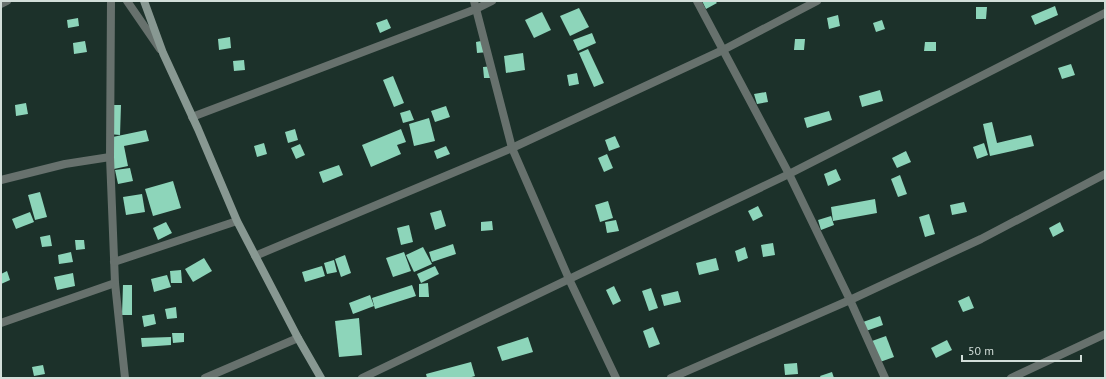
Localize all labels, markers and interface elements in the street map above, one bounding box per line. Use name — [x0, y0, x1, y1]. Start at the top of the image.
scale bar — [962, 337, 1081, 363]
text: 50 m — [968, 343, 994, 358]

